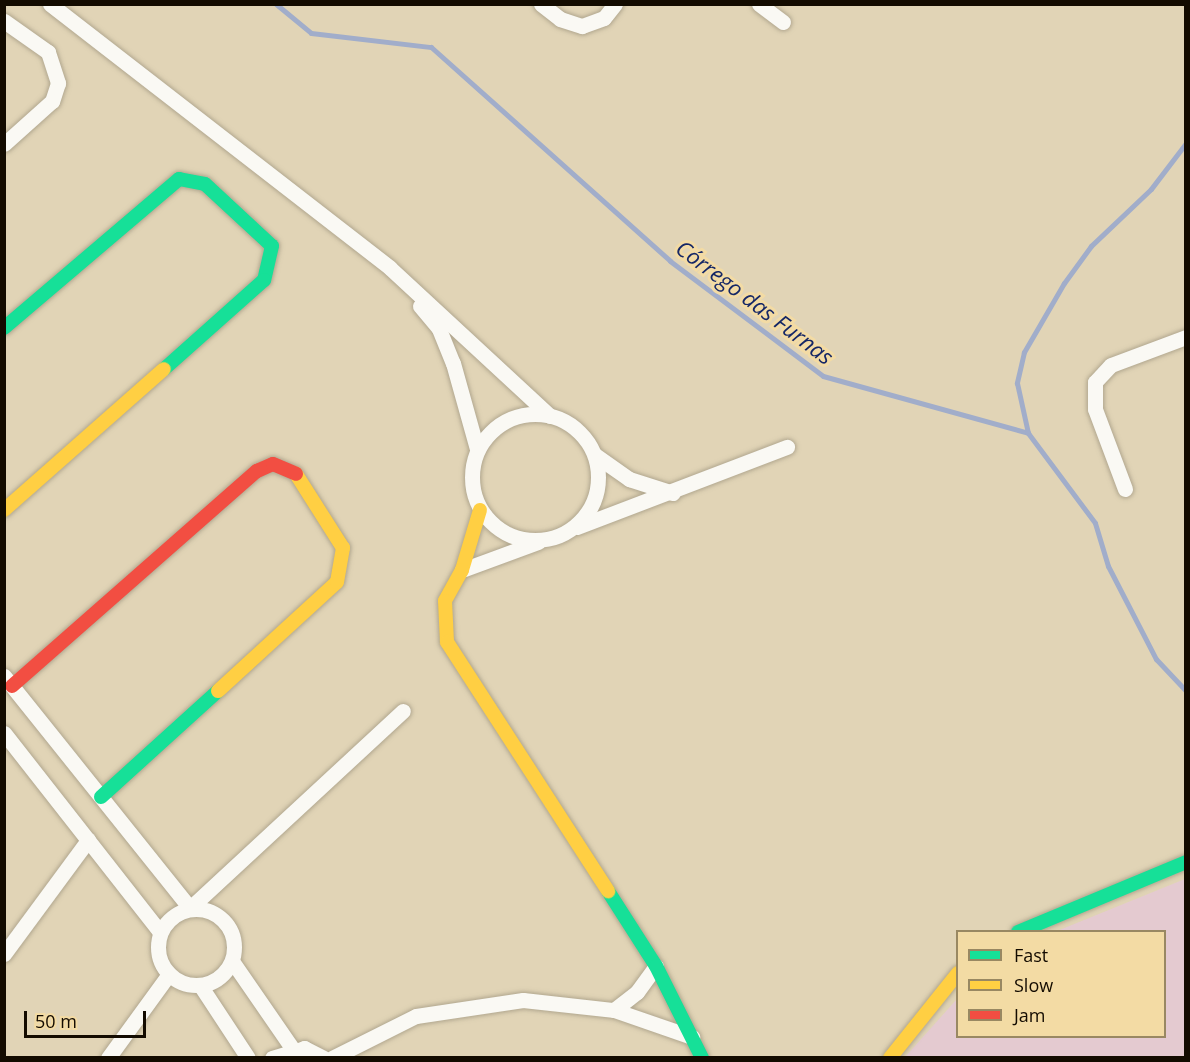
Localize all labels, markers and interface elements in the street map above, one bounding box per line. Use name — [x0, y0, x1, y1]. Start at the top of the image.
water label: Córrego das Furnas — [671, 234, 839, 370]
legend — [956, 930, 1166, 1038]
text: Fast — [1014, 943, 1048, 967]
text: Slow — [1014, 973, 1053, 997]
scale bar — [27, 999, 148, 1037]
text: Jam — [1014, 1003, 1046, 1027]
text: 50 m — [35, 1009, 77, 1033]

